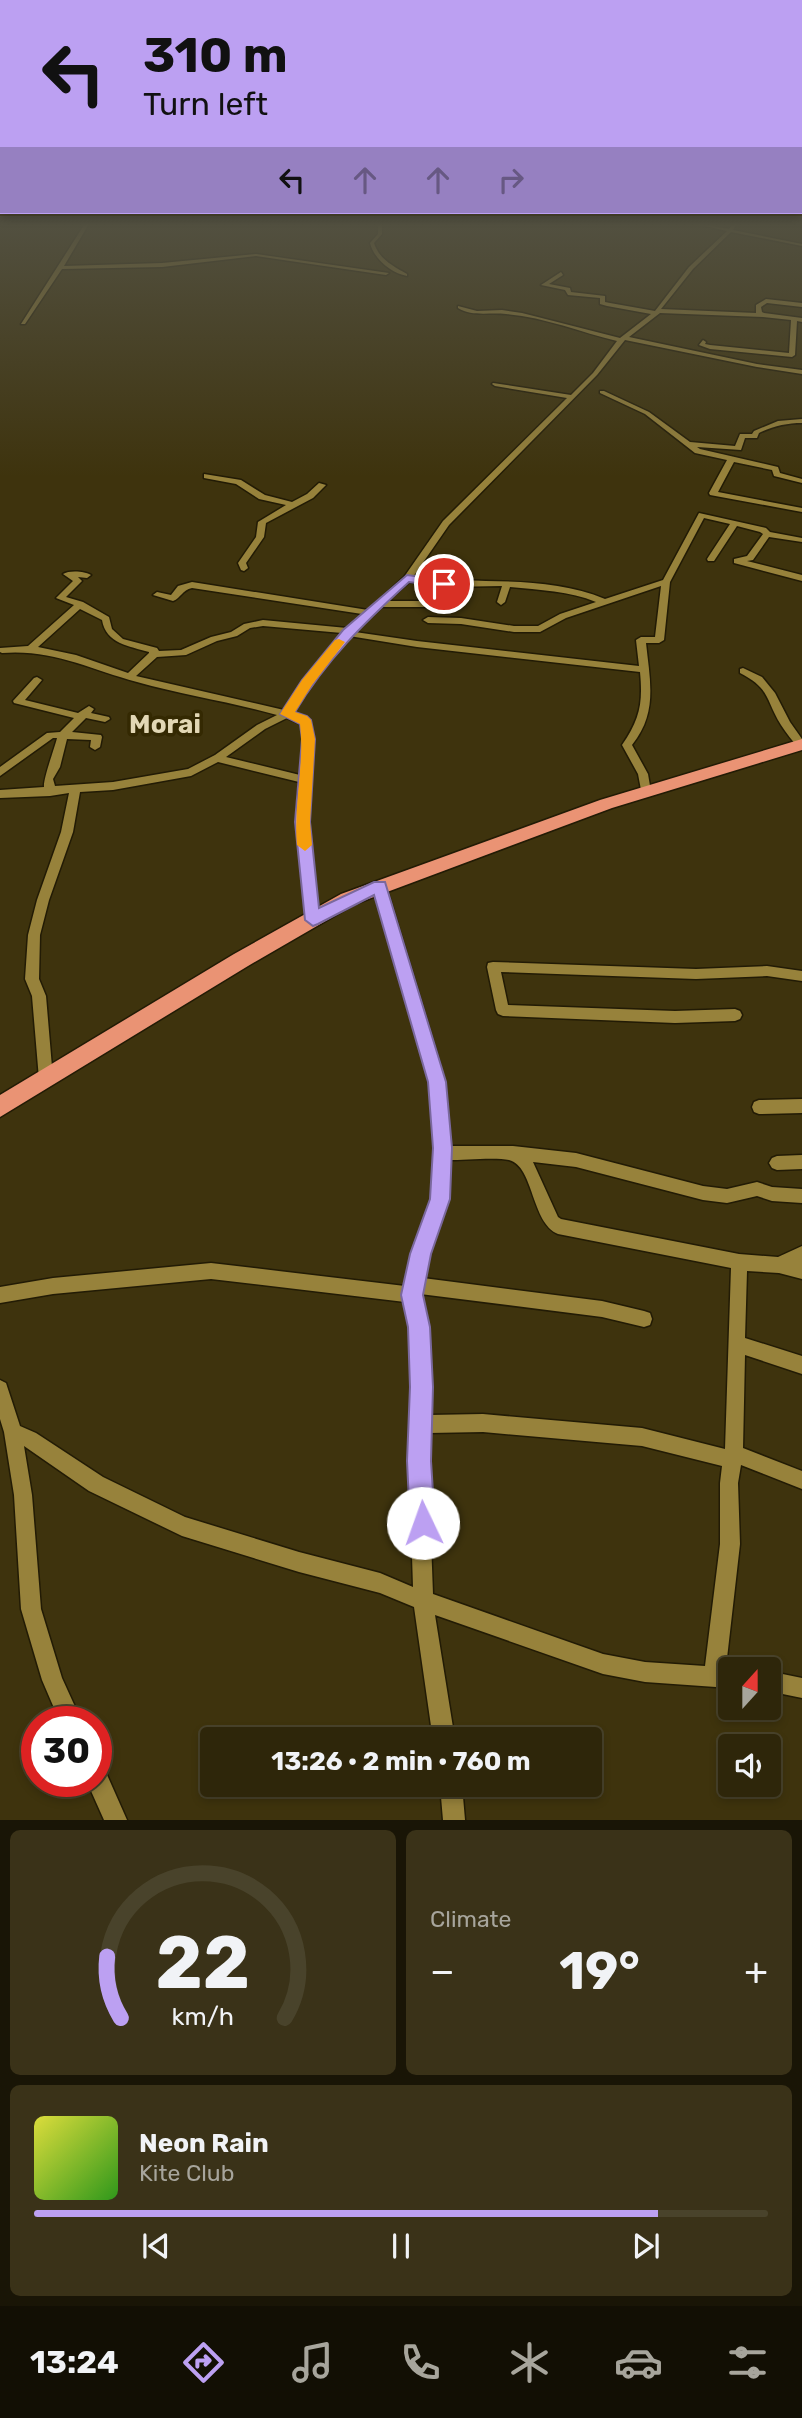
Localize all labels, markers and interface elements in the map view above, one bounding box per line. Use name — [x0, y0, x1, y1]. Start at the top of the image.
text: 310 m — [143, 26, 288, 84]
icon: left — [28, 28, 119, 119]
text: Turn left — [143, 85, 268, 123]
icon: left — [273, 161, 311, 199]
icon: ahead — [346, 161, 384, 199]
icon: ahead — [419, 161, 457, 199]
icon: right — [492, 161, 530, 199]
pin — [414, 554, 474, 614]
icon: arrive — [425, 565, 463, 603]
district label: Morai — [129, 709, 201, 740]
position arrow — [386, 1486, 460, 1560]
north arrow — [718, 1657, 780, 1720]
map controls — [718, 1657, 781, 1797]
speed limit sign: 30 — [21, 1706, 112, 1797]
button: sound — [718, 1734, 781, 1797]
text: 13:26 · 2 min · 760 m — [271, 1746, 531, 1777]
text: Climate — [430, 1905, 511, 1933]
text: 22 — [156, 1921, 250, 2007]
text: 19° — [559, 1940, 640, 2002]
text: − — [430, 1948, 455, 1994]
text: + — [744, 1948, 768, 1994]
text: km/h — [172, 2002, 234, 2031]
text: Neon Rain — [139, 2128, 269, 2159]
text: Kite Club — [139, 2159, 234, 2187]
icon: previous — [137, 2227, 175, 2265]
icon: pause — [382, 2227, 420, 2265]
icon: next — [627, 2227, 665, 2265]
icon: directions — [179, 2338, 228, 2387]
icon: music — [288, 2338, 337, 2387]
icon: phone — [396, 2338, 445, 2387]
icon: climate — [505, 2338, 554, 2387]
icon: car — [614, 2338, 663, 2387]
icon: filters — [723, 2338, 772, 2387]
text: 13:24 — [30, 2343, 119, 2381]

